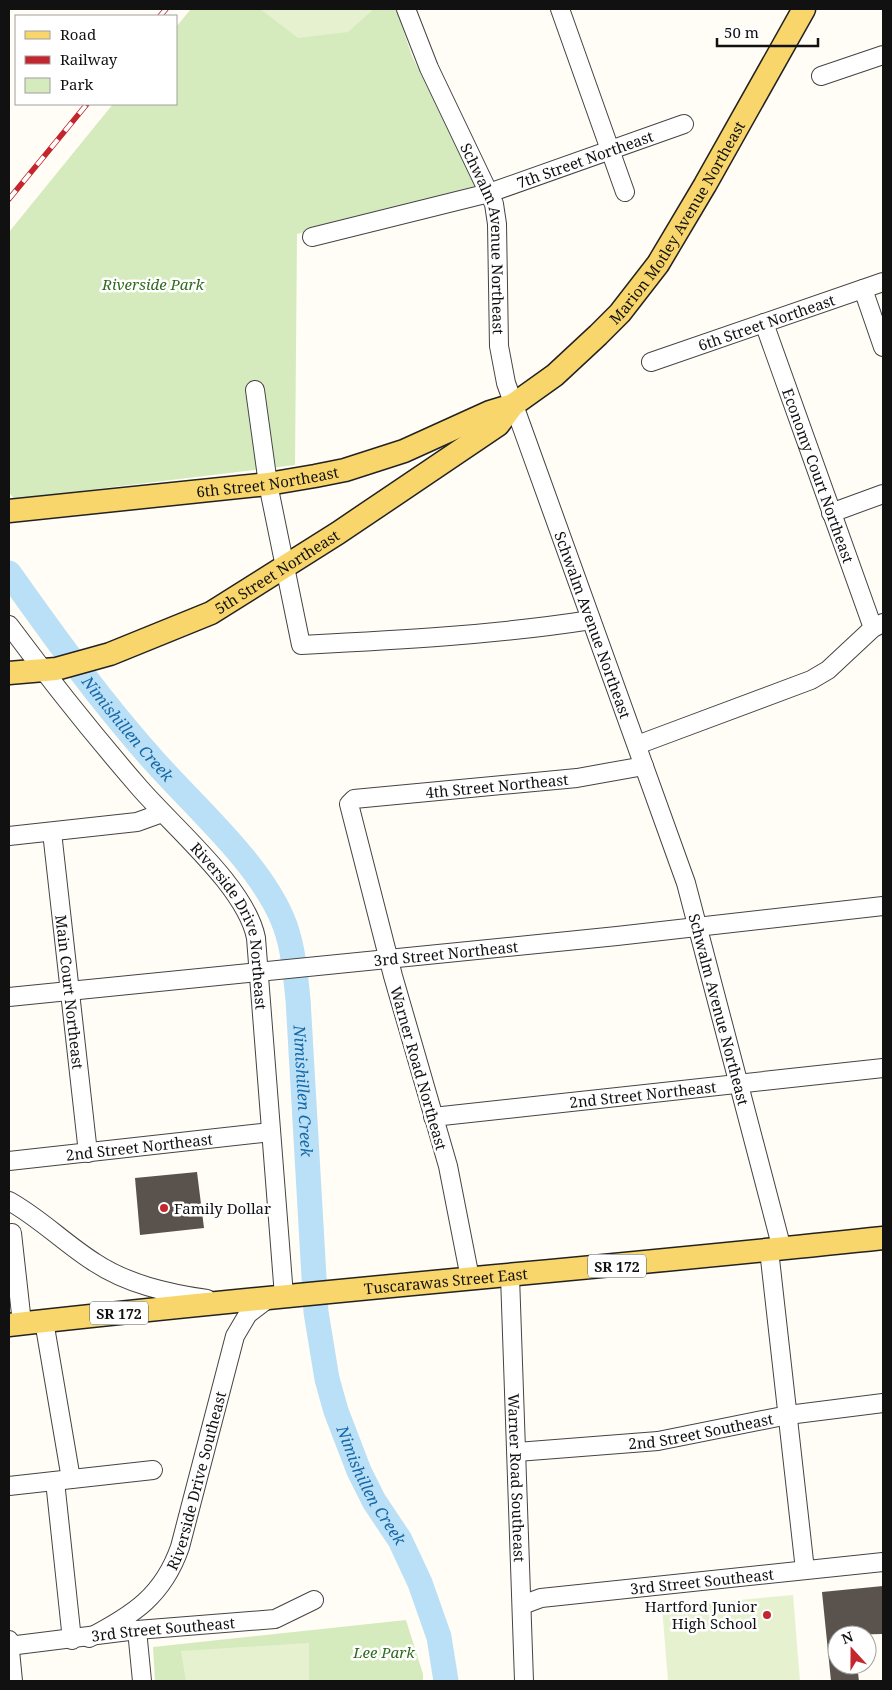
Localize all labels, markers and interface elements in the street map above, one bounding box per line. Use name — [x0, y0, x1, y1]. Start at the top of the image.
legend — [15, 15, 178, 105]
scale bar — [717, 15, 818, 47]
text: 50 m — [724, 22, 759, 42]
text: Road — [60, 24, 96, 44]
text: Railway — [60, 49, 118, 69]
text: Park — [60, 74, 94, 94]
street label: Marion Motley Avenue Northeast — [605, 117, 749, 328]
street label: 7th Street Northeast — [514, 126, 656, 192]
street label: Schwalm Avenue Northeast — [456, 139, 509, 335]
park label: Riverside Park — [101, 274, 204, 294]
street label: 6th Street Northeast — [695, 289, 837, 355]
street label: Economy Court Northeast — [778, 385, 859, 566]
street label: 6th Street Northeast — [195, 462, 340, 501]
street label: 5th Street Northeast — [211, 525, 343, 618]
street label: Schwalm Avenue Northeast — [550, 529, 636, 721]
water label: Nimishillen Creek — [76, 671, 179, 787]
street label: 4th Street Northeast — [424, 769, 569, 802]
street label: Riverside Drive Northeast — [187, 838, 272, 1010]
street label: Schwalm Avenue Northeast — [684, 911, 754, 1107]
street label: Main Court Northeast — [51, 914, 89, 1070]
street label: 3rd Street Northeast — [373, 936, 519, 970]
street label: Warner Road Northeast — [386, 984, 452, 1152]
water label: Nimishillen Creek — [288, 1024, 318, 1158]
street label: 2nd Street Northeast — [568, 1076, 717, 1112]
street label: 2nd Street Northeast — [65, 1129, 214, 1165]
place label: Family Dollar — [174, 1198, 271, 1218]
marker: Family Dollar — [158, 1202, 170, 1214]
road number: SR 172 — [588, 1254, 646, 1278]
street label: Tuscarawas Street East — [363, 1263, 528, 1298]
road number: SR 172 — [90, 1302, 148, 1325]
street label: Riverside Drive Southeast — [162, 1389, 230, 1573]
street label: Warner Road Southeast — [504, 1393, 530, 1563]
street label: 2nd Street Southeast — [628, 1408, 775, 1453]
water label: Nimishillen Creek — [331, 1422, 412, 1550]
street label: 3rd Street Southeast — [629, 1564, 775, 1599]
place label: Hartford Junior High School — [645, 1596, 757, 1633]
marker: Hartford Junior High School — [761, 1609, 773, 1621]
street label: 3rd Street Southeast — [90, 1612, 236, 1646]
north arrow — [827, 1625, 877, 1675]
text: N — [839, 1627, 856, 1648]
park label: Lee Park — [352, 1642, 415, 1662]

